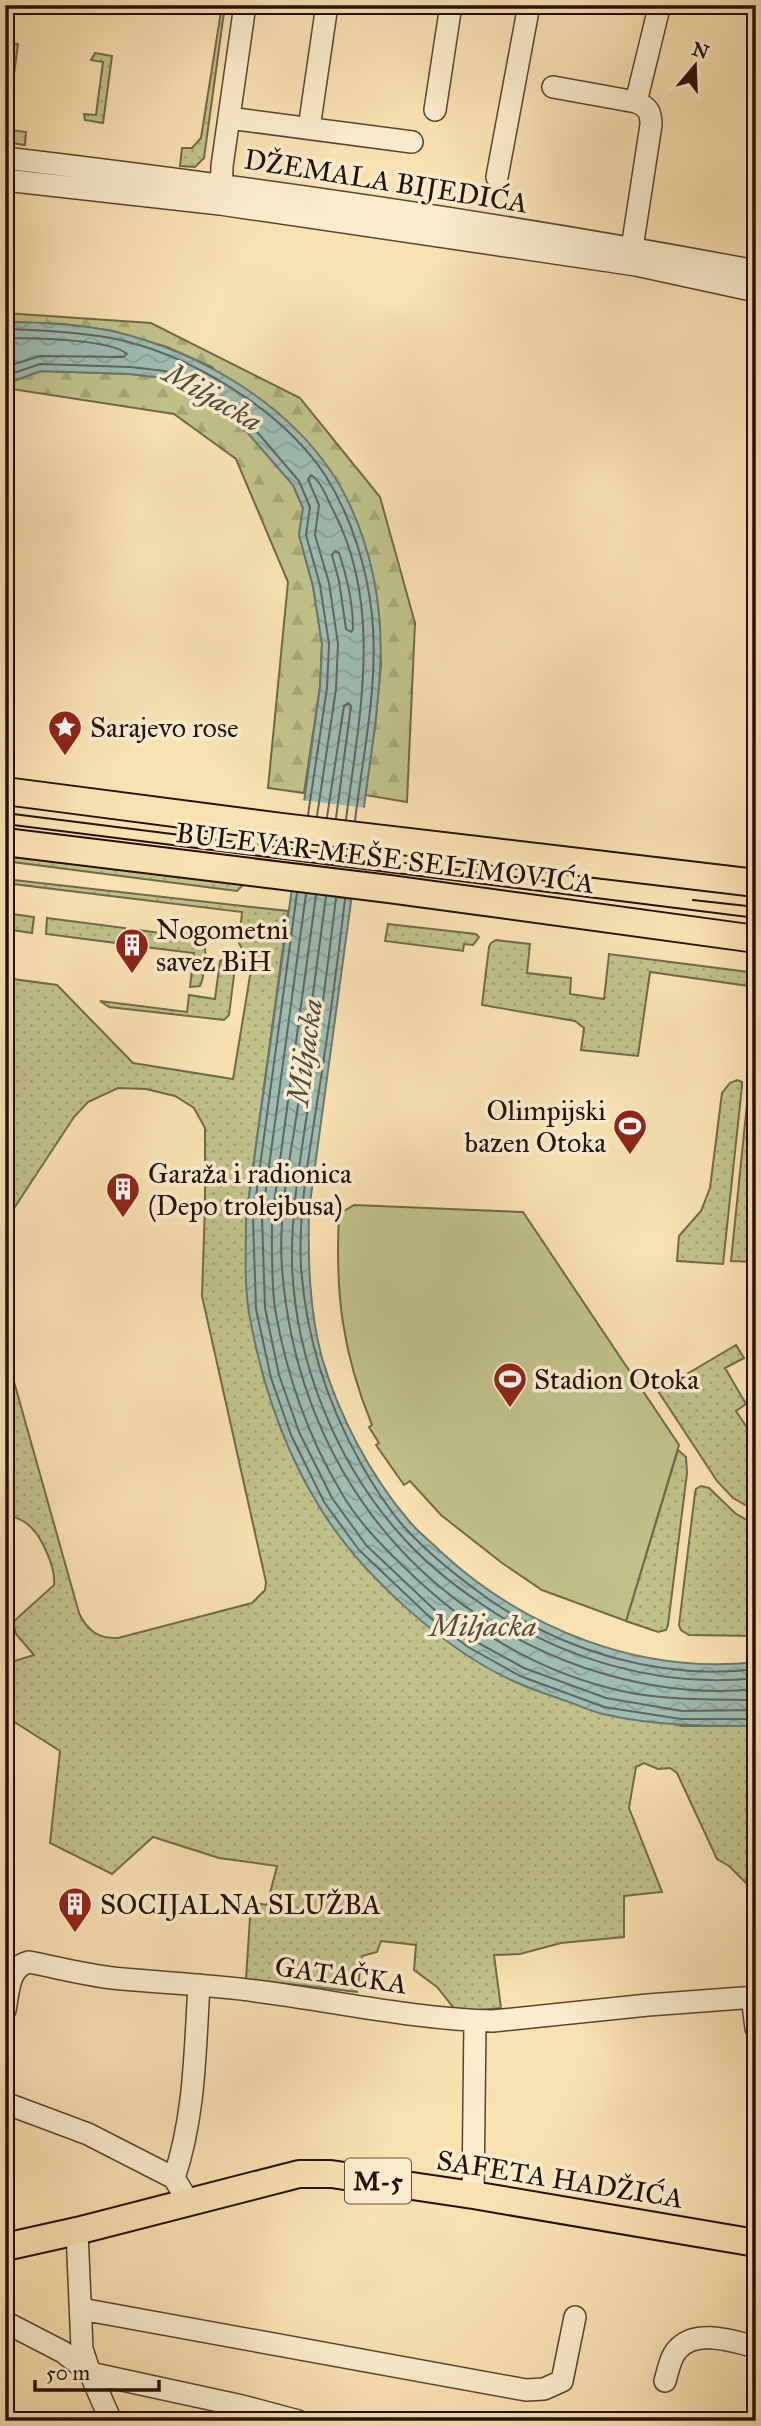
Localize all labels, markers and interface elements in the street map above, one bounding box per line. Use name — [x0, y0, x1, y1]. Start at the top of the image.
north arrow — [660, 32, 730, 102]
text: N — [689, 37, 712, 64]
street label: DŽEMALA BIJEDIĆA — [242, 141, 530, 221]
water label: Miljacka — [155, 353, 268, 439]
place icon: Sarajevo rose — [46, 708, 84, 757]
place label: Sarajevo rose — [90, 710, 239, 745]
street label: BULEVAR MEŠE SELIMOVIĆA — [174, 815, 596, 901]
place label: Nogometni savez BiH — [156, 912, 289, 979]
building icon: Nogometni savez BiH — [113, 926, 151, 975]
water label: Miljacka — [279, 997, 330, 1110]
place label: Olimpijski bazen Otoka — [465, 1093, 606, 1160]
sports icon: Olimpijski bazen Otoka — [611, 1107, 649, 1156]
place label: Garaža i radionica (Depo trolejbusa) — [148, 1156, 352, 1223]
building icon: Garaža i radionica (Depo trolejbusa) — [104, 1170, 142, 1219]
sports icon: Stadion Otoka — [491, 1360, 529, 1409]
place label: Stadion Otoka — [534, 1362, 699, 1397]
water label: Miljacka — [427, 1608, 536, 1644]
building icon: SOCIJALNA SLUŽBA — [56, 1885, 94, 1934]
place label: SOCIJALNA SLUŽBA — [100, 1887, 381, 1922]
street label: GATAČKA — [273, 1948, 410, 2002]
street label: SAFETA HADŽIĆA — [434, 2142, 686, 2216]
road number: M-5 — [345, 2158, 411, 2204]
scale bar — [35, 2349, 159, 2393]
text: 50 m — [46, 2360, 91, 2386]

